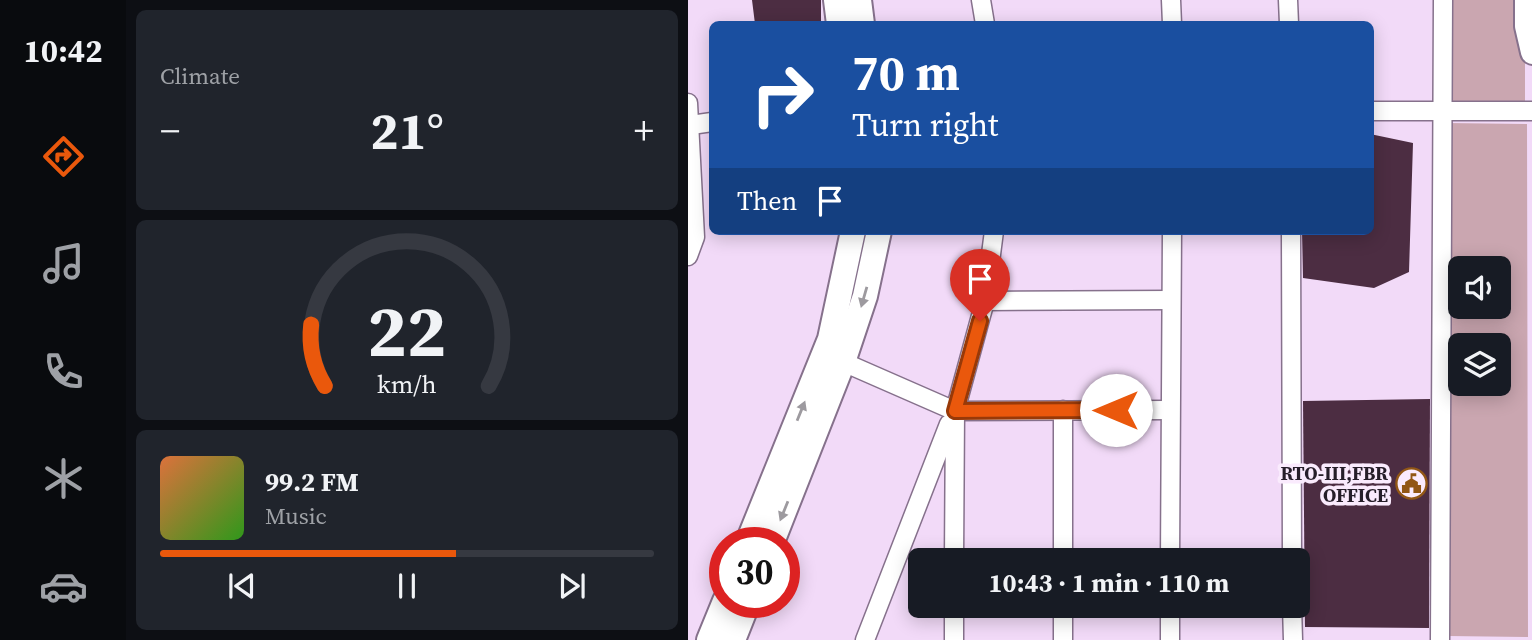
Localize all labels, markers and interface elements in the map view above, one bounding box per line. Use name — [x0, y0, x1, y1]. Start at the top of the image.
text: 10:42 — [24, 29, 102, 73]
text: 70 m — [852, 39, 960, 106]
icon: right — [737, 49, 828, 140]
text: Climate — [160, 60, 240, 92]
text: 21° — [370, 95, 444, 166]
text: Turn right — [852, 103, 998, 147]
text: − — [160, 105, 180, 157]
text: + — [634, 105, 654, 157]
icon: directions — [39, 132, 88, 181]
icon: arrive — [811, 182, 849, 220]
text: Then — [737, 183, 797, 219]
icon: music — [39, 239, 88, 288]
pin — [950, 249, 1010, 321]
map controls — [1448, 256, 1511, 396]
button: sound — [1448, 256, 1511, 319]
icon: arrive — [961, 260, 999, 298]
text: 22 — [368, 281, 446, 380]
one-way arrow — [858, 287, 868, 308]
button: layers — [1448, 333, 1511, 396]
icon: phone — [39, 347, 88, 396]
text: km/h — [377, 367, 437, 401]
position arrow — [1079, 373, 1153, 447]
one-way arrow — [796, 400, 807, 421]
icon: climate — [39, 454, 88, 503]
place label: RTO-III,FBR OFFICE — [1280, 460, 1388, 508]
text: 99.2 FM — [265, 464, 359, 500]
public building icon: RTO-III,FBR OFFICE — [1394, 467, 1428, 501]
text: Music — [265, 500, 327, 532]
one-way arrow — [779, 500, 790, 521]
speed limit sign: 30 — [709, 527, 800, 618]
icon: car — [39, 562, 88, 611]
text: 10:43 · 1 min · 110 m — [989, 565, 1229, 601]
icon: previous — [223, 567, 261, 605]
icon: pause — [388, 567, 426, 605]
icon: next — [553, 567, 591, 605]

